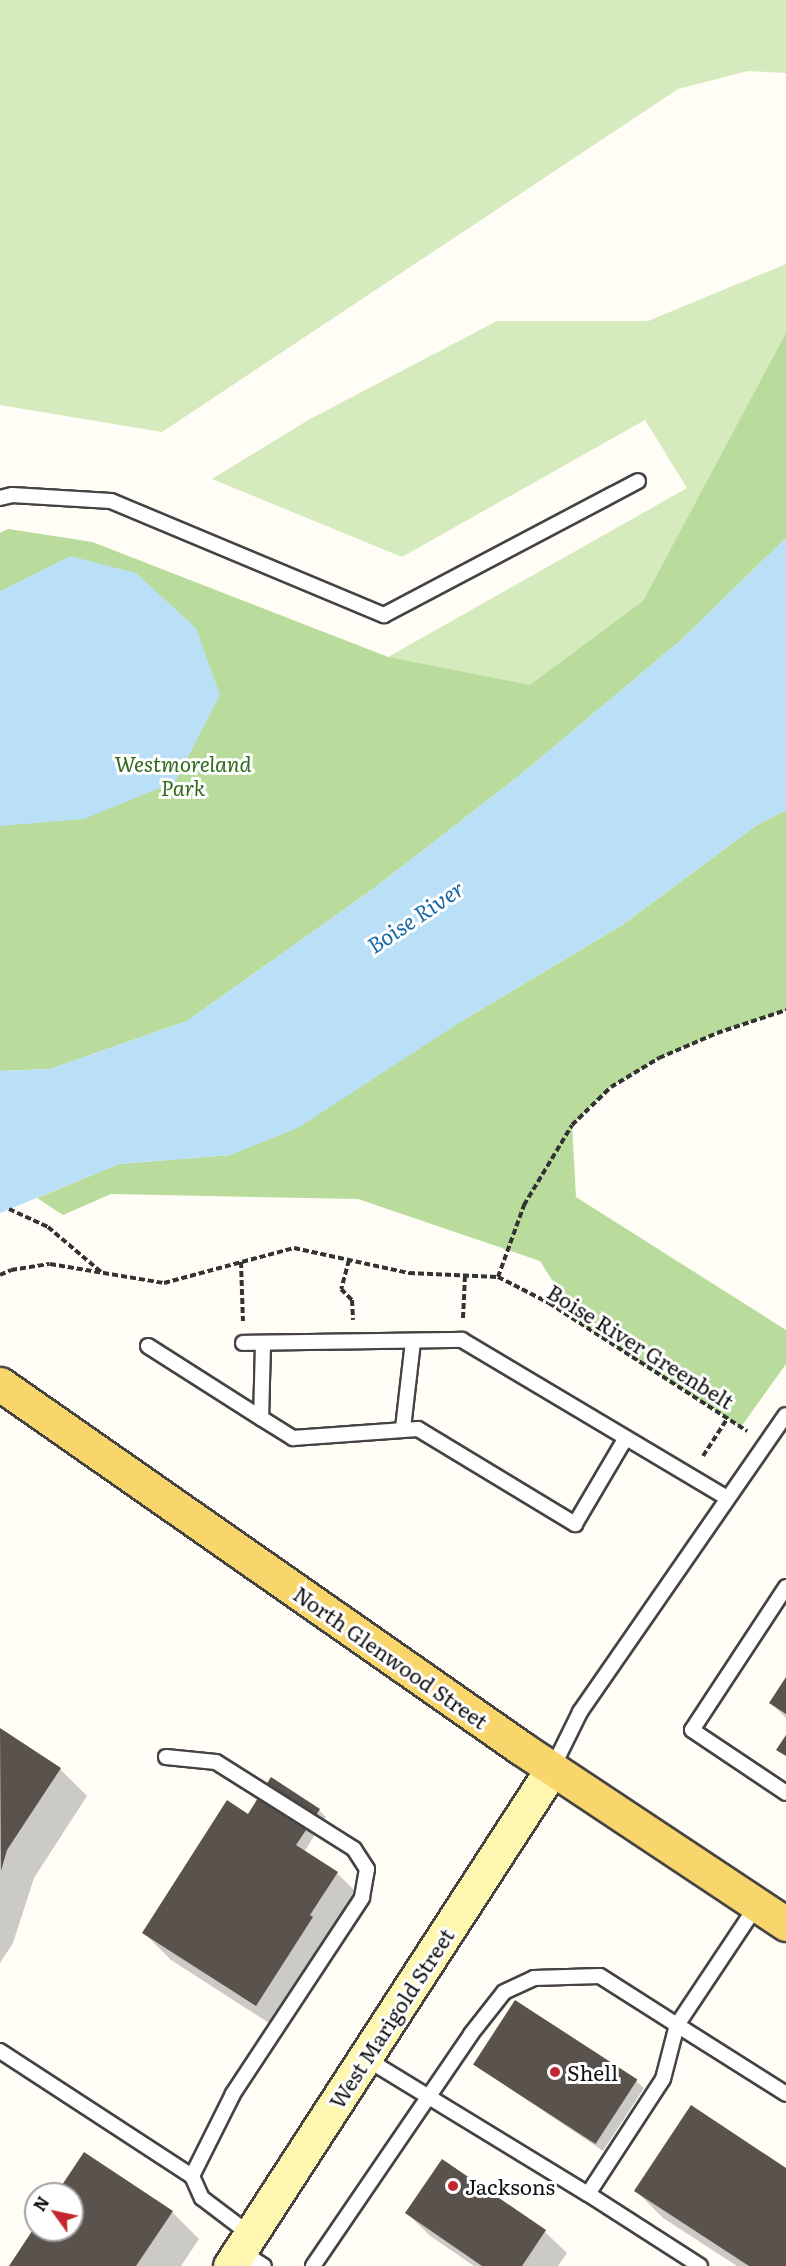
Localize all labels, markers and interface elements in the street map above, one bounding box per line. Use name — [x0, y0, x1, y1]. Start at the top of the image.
park label: Westmoreland Park — [114, 750, 252, 800]
water label: Boise River — [362, 874, 468, 958]
street label: Boise River Greenbelt — [543, 1278, 739, 1414]
street label: North Glenwood Street — [289, 1580, 493, 1734]
street label: West Marigold Street — [323, 1923, 459, 2113]
place label: Shell — [567, 2059, 618, 2085]
marker: Shell — [548, 2065, 562, 2079]
place label: Jacksons — [465, 2173, 555, 2199]
marker: Jacksons — [446, 2179, 460, 2193]
north arrow — [24, 2182, 84, 2242]
text: N — [27, 2191, 54, 2215]

